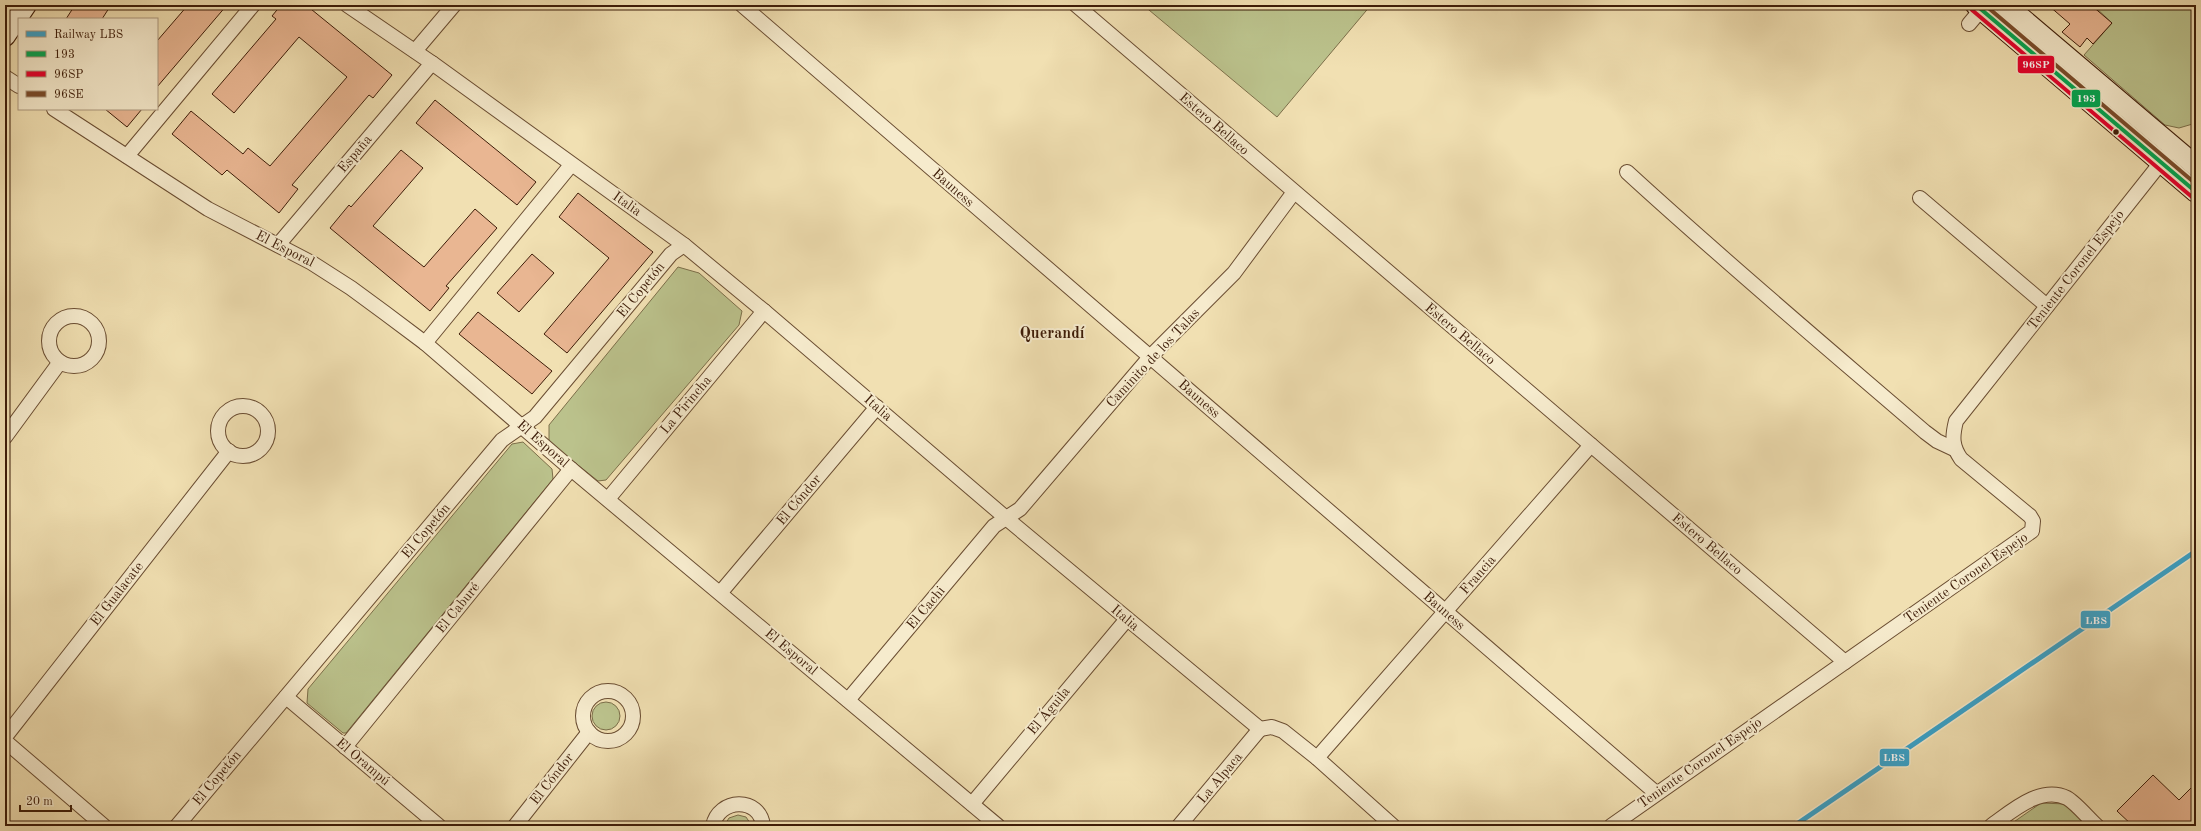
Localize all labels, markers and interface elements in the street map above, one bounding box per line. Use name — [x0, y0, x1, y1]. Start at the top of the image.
legend — [18, 18, 158, 110]
text: Railway LBS — [54, 29, 123, 41]
text: 193 — [54, 49, 75, 61]
line badge: 96SP — [2017, 55, 2055, 74]
text: 96SP — [2022, 60, 2050, 71]
text: 96SP — [54, 69, 84, 81]
text: 96SE — [54, 89, 84, 101]
line badge: 193 — [2071, 89, 2101, 108]
street label: Estero Bellaco — [1176, 90, 1252, 158]
text: 193 — [2076, 94, 2096, 105]
unlabelled marker — [2111, 127, 2121, 137]
street label: España — [335, 132, 375, 176]
street label: Bauness — [929, 166, 977, 210]
street label: Italia — [610, 189, 644, 219]
street label: Teniente Coronel Espejo — [2025, 207, 2127, 332]
street label: El Esporal — [253, 228, 317, 270]
street label: El Copetón — [615, 259, 668, 320]
street label: Estero Bellaco — [1422, 301, 1498, 367]
street label: Caminito de los Talas — [1104, 306, 1202, 410]
district label: Querandí — [1019, 326, 1085, 342]
street label: La Pirincha — [658, 373, 714, 437]
street label: Bauness — [1175, 377, 1223, 421]
street label: Italia — [861, 392, 895, 424]
street label: El Esporal — [514, 418, 572, 470]
street label: El Cóndor — [774, 472, 824, 528]
street label: El Copetón — [399, 501, 453, 561]
street label: Estero Bellaco — [1669, 511, 1745, 577]
street label: Teniente Coronel Espejo — [1902, 530, 2031, 626]
street label: Francia — [1457, 553, 1499, 597]
street label: El Gualacate — [88, 559, 146, 629]
street label: El Caburé — [434, 580, 482, 636]
street label: El Cachi — [904, 584, 948, 632]
street label: Bauness — [1420, 589, 1468, 633]
street label: Italia — [1108, 602, 1142, 634]
line badge: LBS — [2080, 610, 2111, 629]
text: LBS — [2085, 616, 2107, 627]
street label: El Esporal — [762, 626, 820, 678]
street label: El Águila — [1023, 682, 1073, 738]
street label: Teniente Coronel Espejo — [1636, 715, 1765, 811]
street label: El Orampú — [333, 736, 393, 789]
street label: El Copetón — [190, 748, 244, 808]
line badge: LBS — [1879, 748, 1910, 767]
street label: El Cóndor — [528, 750, 577, 807]
street label: La Alpaca — [1195, 750, 1245, 806]
text: LBS — [1883, 753, 1905, 764]
scale bar — [20, 787, 71, 813]
text: 20 m — [26, 796, 53, 808]

